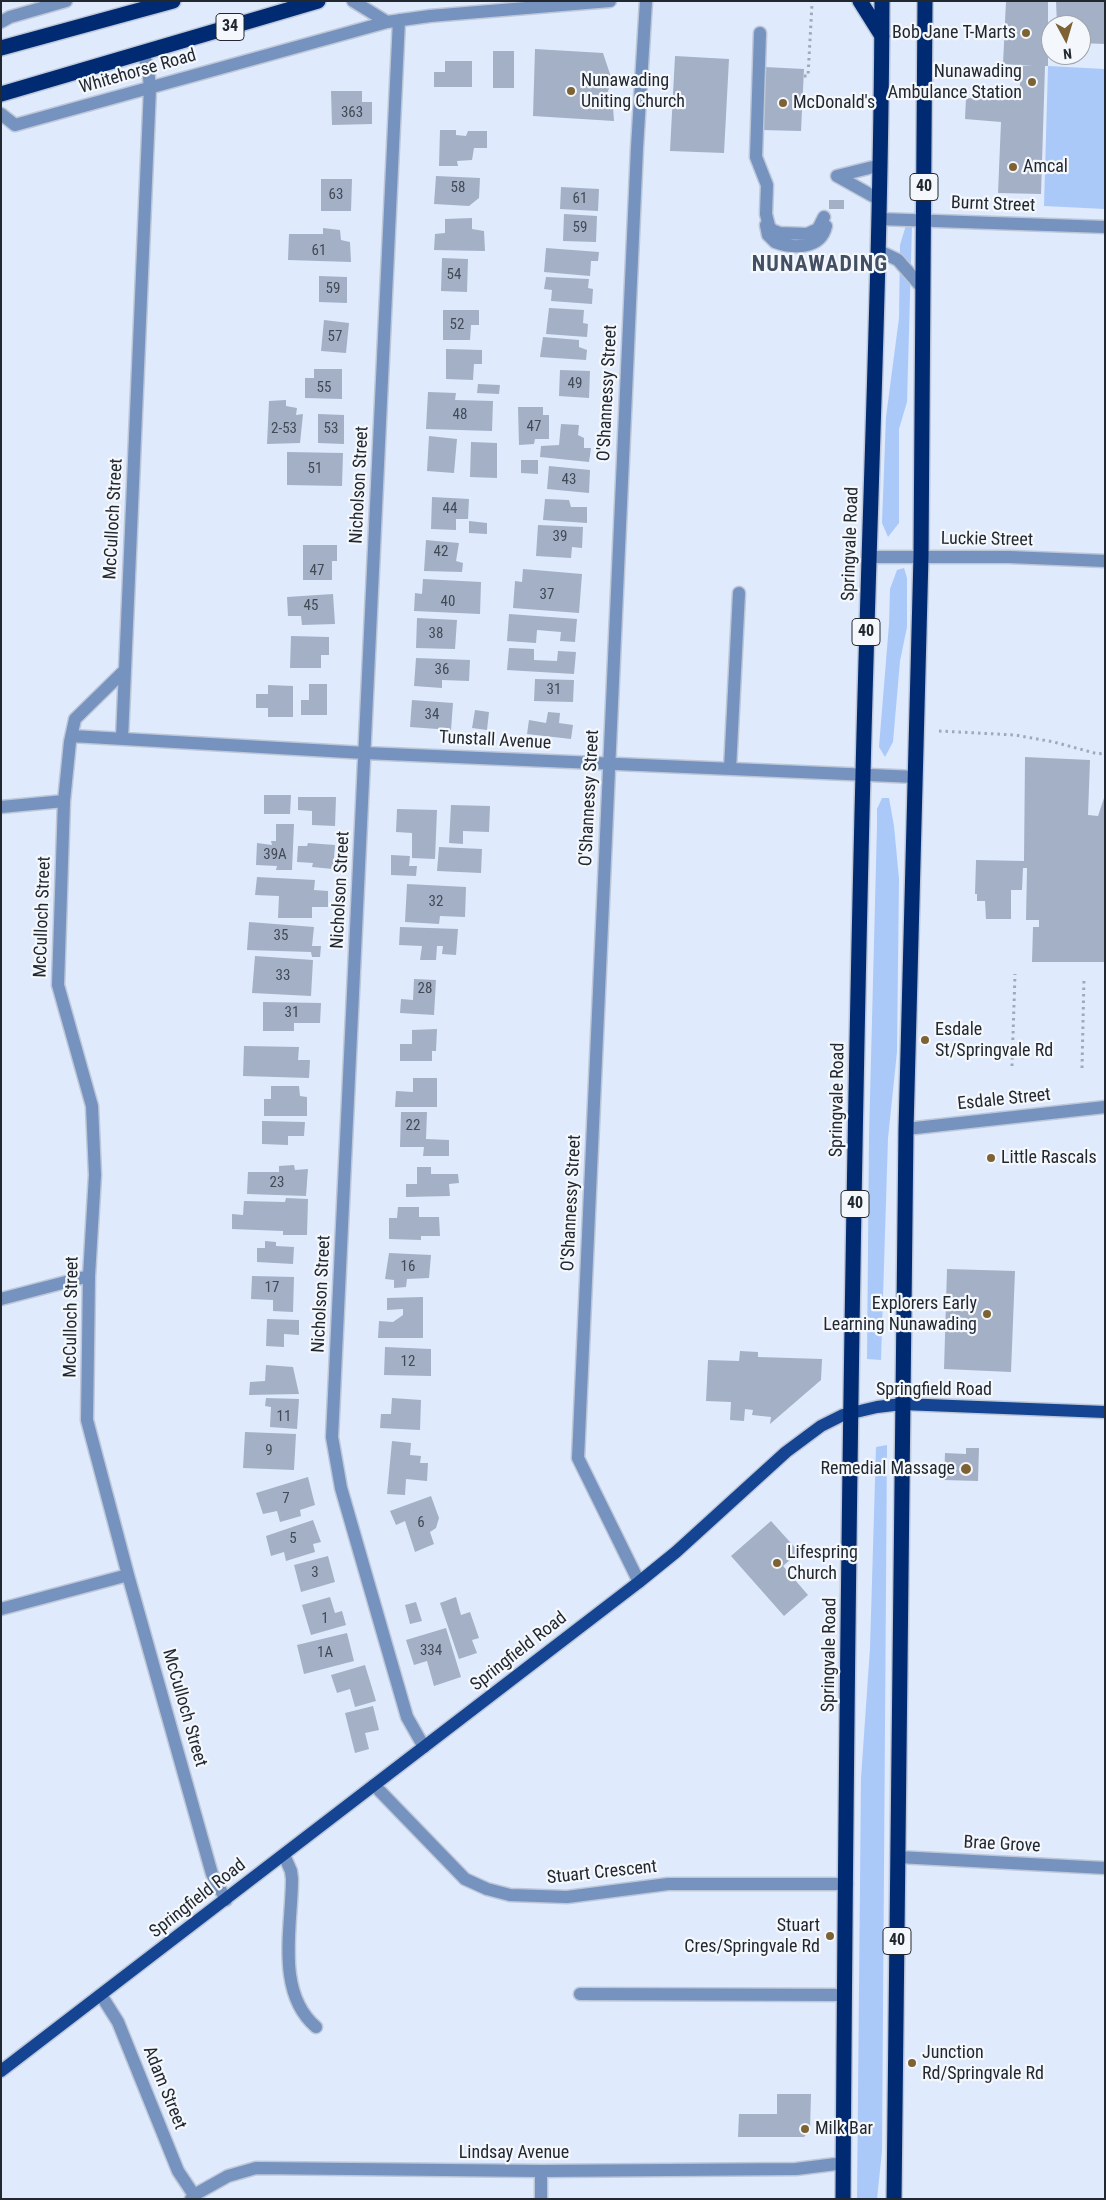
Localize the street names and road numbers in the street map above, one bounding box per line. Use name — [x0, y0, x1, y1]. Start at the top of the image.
road number: 34 — [216, 14, 244, 41]
street label: Whitehorse Road — [77, 45, 199, 99]
road number: 40 — [910, 173, 938, 200]
street label: Burnt Street — [950, 193, 1036, 217]
street label: O'Shannessy Street — [594, 324, 622, 462]
street label: Nicholson Street — [346, 426, 374, 544]
street label: McCulloch Street — [100, 458, 128, 580]
street label: Springvale Road — [838, 486, 864, 602]
street label: Luckie Street — [941, 528, 1033, 552]
road number: 40 — [852, 618, 880, 646]
street label: Tunstall Avenue — [438, 727, 552, 755]
street label: O'Shannessy Street — [576, 729, 604, 867]
street label: Nicholson Street — [327, 831, 355, 949]
street label: McCulloch Street — [30, 856, 56, 978]
street label: Springvale Road — [826, 1043, 850, 1157]
street label: Esdale Street — [956, 1084, 1052, 1116]
street label: O'Shannessy Street — [558, 1134, 586, 1272]
road number: 40 — [841, 1190, 869, 1218]
street label: Nicholson Street — [308, 1235, 336, 1353]
street label: McCulloch Street — [60, 1256, 84, 1378]
street label: Springfield Road — [876, 1379, 992, 1401]
street label: Springvale Road — [818, 1598, 842, 1712]
street label: Springfield Road — [467, 1608, 571, 1696]
street label: McCulloch Street — [157, 1647, 211, 1769]
street label: Brae Grove — [963, 1832, 1041, 1858]
street label: Springfield Road — [146, 1855, 250, 1943]
street label: Stuart Crescent — [546, 1856, 658, 1890]
road number: 40 — [883, 1928, 911, 1954]
street label: Adam Street — [138, 2043, 190, 2133]
street label: Lindsay Avenue — [459, 2142, 569, 2164]

